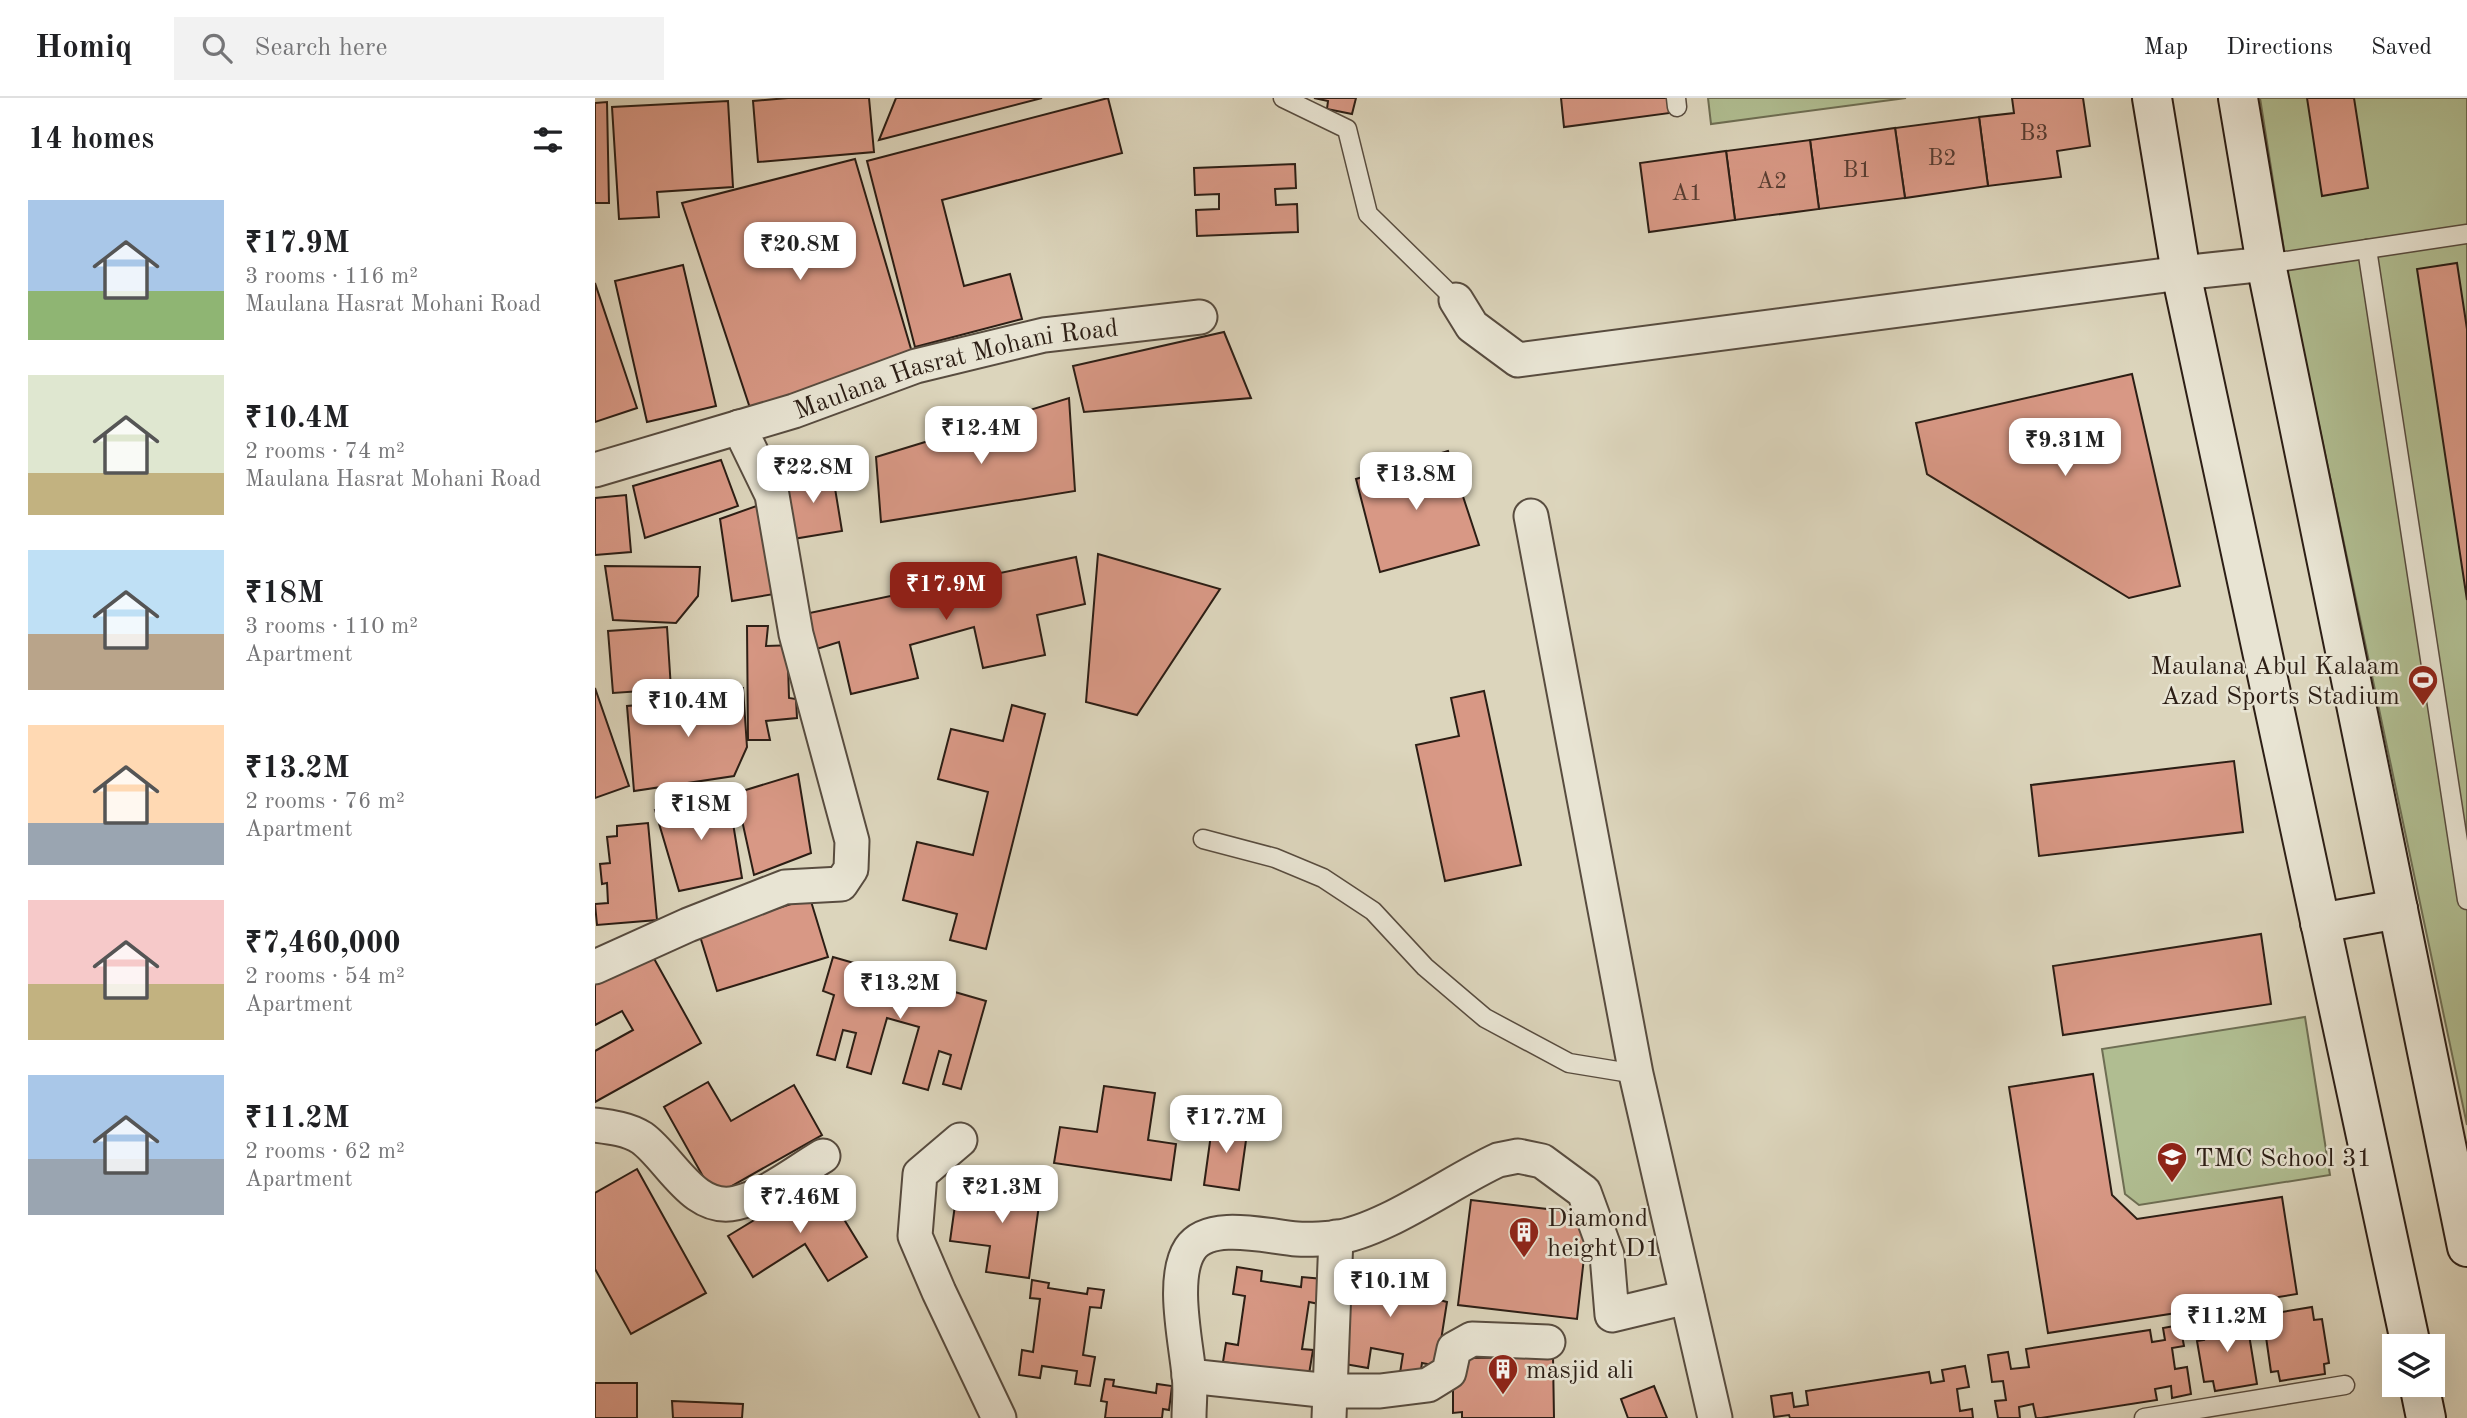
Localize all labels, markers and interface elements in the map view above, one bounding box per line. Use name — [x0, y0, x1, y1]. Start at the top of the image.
search box — [174, 17, 664, 80]
icon: search — [198, 29, 236, 67]
text: Homiq — [35, 32, 132, 65]
text: Search here — [254, 35, 387, 61]
text: Map — [2144, 36, 2188, 60]
text: Directions — [2226, 36, 2333, 60]
text: Saved — [2371, 36, 2432, 60]
icon: filters — [529, 121, 567, 159]
house number: B3 — [2019, 122, 2049, 145]
text: 14 homes — [28, 125, 154, 155]
house number: B2 — [1927, 147, 1957, 170]
house number: B1 — [1842, 159, 1872, 182]
house number: A2 — [1757, 170, 1787, 193]
house number: A1 — [1672, 182, 1702, 205]
pin: ₹20.8M — [743, 222, 857, 282]
icon: home — [84, 228, 168, 312]
text: ₹17.9M — [245, 229, 349, 259]
text: ₹20.8M — [760, 233, 840, 256]
text: 3 rooms · 116 m² — [245, 265, 418, 288]
text: Maulana Hasrat Mohani Road — [245, 293, 541, 316]
street label: Maulana Hasrat Mohani Road — [791, 316, 1120, 425]
icon: home — [84, 403, 168, 487]
text: ₹10.4M — [245, 404, 349, 434]
pin: ₹12.4M — [924, 406, 1038, 466]
text: ₹12.4M — [941, 417, 1021, 440]
pin: ₹9.31M — [2008, 418, 2122, 478]
text: ₹9.31M — [2025, 429, 2105, 452]
text: 2 rooms · 74 m² — [245, 440, 405, 463]
pin: ₹22.8M — [756, 446, 870, 505]
pin: ₹13.8M — [1359, 452, 1473, 512]
text: ₹22.8M — [773, 456, 853, 479]
text: ₹13.8M — [1376, 463, 1456, 486]
text: Maulana Hasrat Mohani Road — [245, 468, 541, 491]
pin: ₹17.9M — [889, 562, 1003, 622]
text: ₹17.9M — [906, 573, 986, 596]
icon: home — [84, 578, 168, 662]
text: ₹18M — [245, 579, 324, 609]
text: 3 rooms · 110 m² — [245, 615, 418, 638]
text: Apartment — [245, 643, 353, 666]
place label: Maulana Abul Kalaam Azad Sports Stadium — [2150, 654, 2400, 710]
sports icon: Maulana Abul Kalaam Azad Sports Stadium — [2406, 663, 2440, 707]
pin: ₹10.4M — [631, 680, 745, 739]
text: ₹10.4M — [648, 690, 728, 713]
icon: home — [84, 753, 168, 837]
text: ₹13.2M — [245, 754, 349, 784]
pin: ₹18M — [660, 782, 742, 842]
text: 2 rooms · 76 m² — [245, 790, 405, 813]
text: ₹18M — [671, 793, 731, 816]
text: Apartment — [245, 818, 353, 841]
icon: home — [84, 928, 168, 1012]
text: ₹7,460,000 — [245, 929, 401, 959]
pin: ₹13.2M — [843, 962, 957, 1021]
text: 2 rooms · 54 m² — [245, 965, 405, 988]
text: ₹13.2M — [860, 972, 940, 995]
text: Apartment — [245, 993, 353, 1016]
pin: ₹17.7M — [1169, 1096, 1283, 1155]
icon: home — [84, 1103, 168, 1187]
text: ₹11.2M — [245, 1104, 349, 1134]
text: ₹17.7M — [1186, 1106, 1266, 1129]
text: 2 rooms · 62 m² — [245, 1140, 405, 1163]
school or university icon: TMC School 31 — [2155, 1140, 2189, 1184]
place label: TMC School 31 — [2195, 1146, 2372, 1172]
pin: ₹21.3M — [945, 1166, 1059, 1225]
text: Apartment — [245, 1168, 353, 1191]
pin: ₹7.46M — [743, 1176, 857, 1235]
text: ₹21.3M — [962, 1176, 1042, 1199]
text: ₹7.46M — [760, 1186, 840, 1209]
place label: Diamond height D1 — [1547, 1206, 1660, 1262]
building icon: Diamond height D1 — [1507, 1215, 1541, 1259]
pin: ₹10.1M — [1333, 1260, 1447, 1319]
text: ₹10.1M — [1350, 1270, 1430, 1293]
pin: ₹11.2M — [2170, 1294, 2284, 1354]
text: ₹11.2M — [2187, 1305, 2267, 1328]
map controls — [2382, 1334, 2445, 1397]
button: layers — [2382, 1334, 2445, 1397]
building icon: masjid ali — [1486, 1352, 1520, 1396]
place label: masjid ali — [1526, 1358, 1634, 1384]

